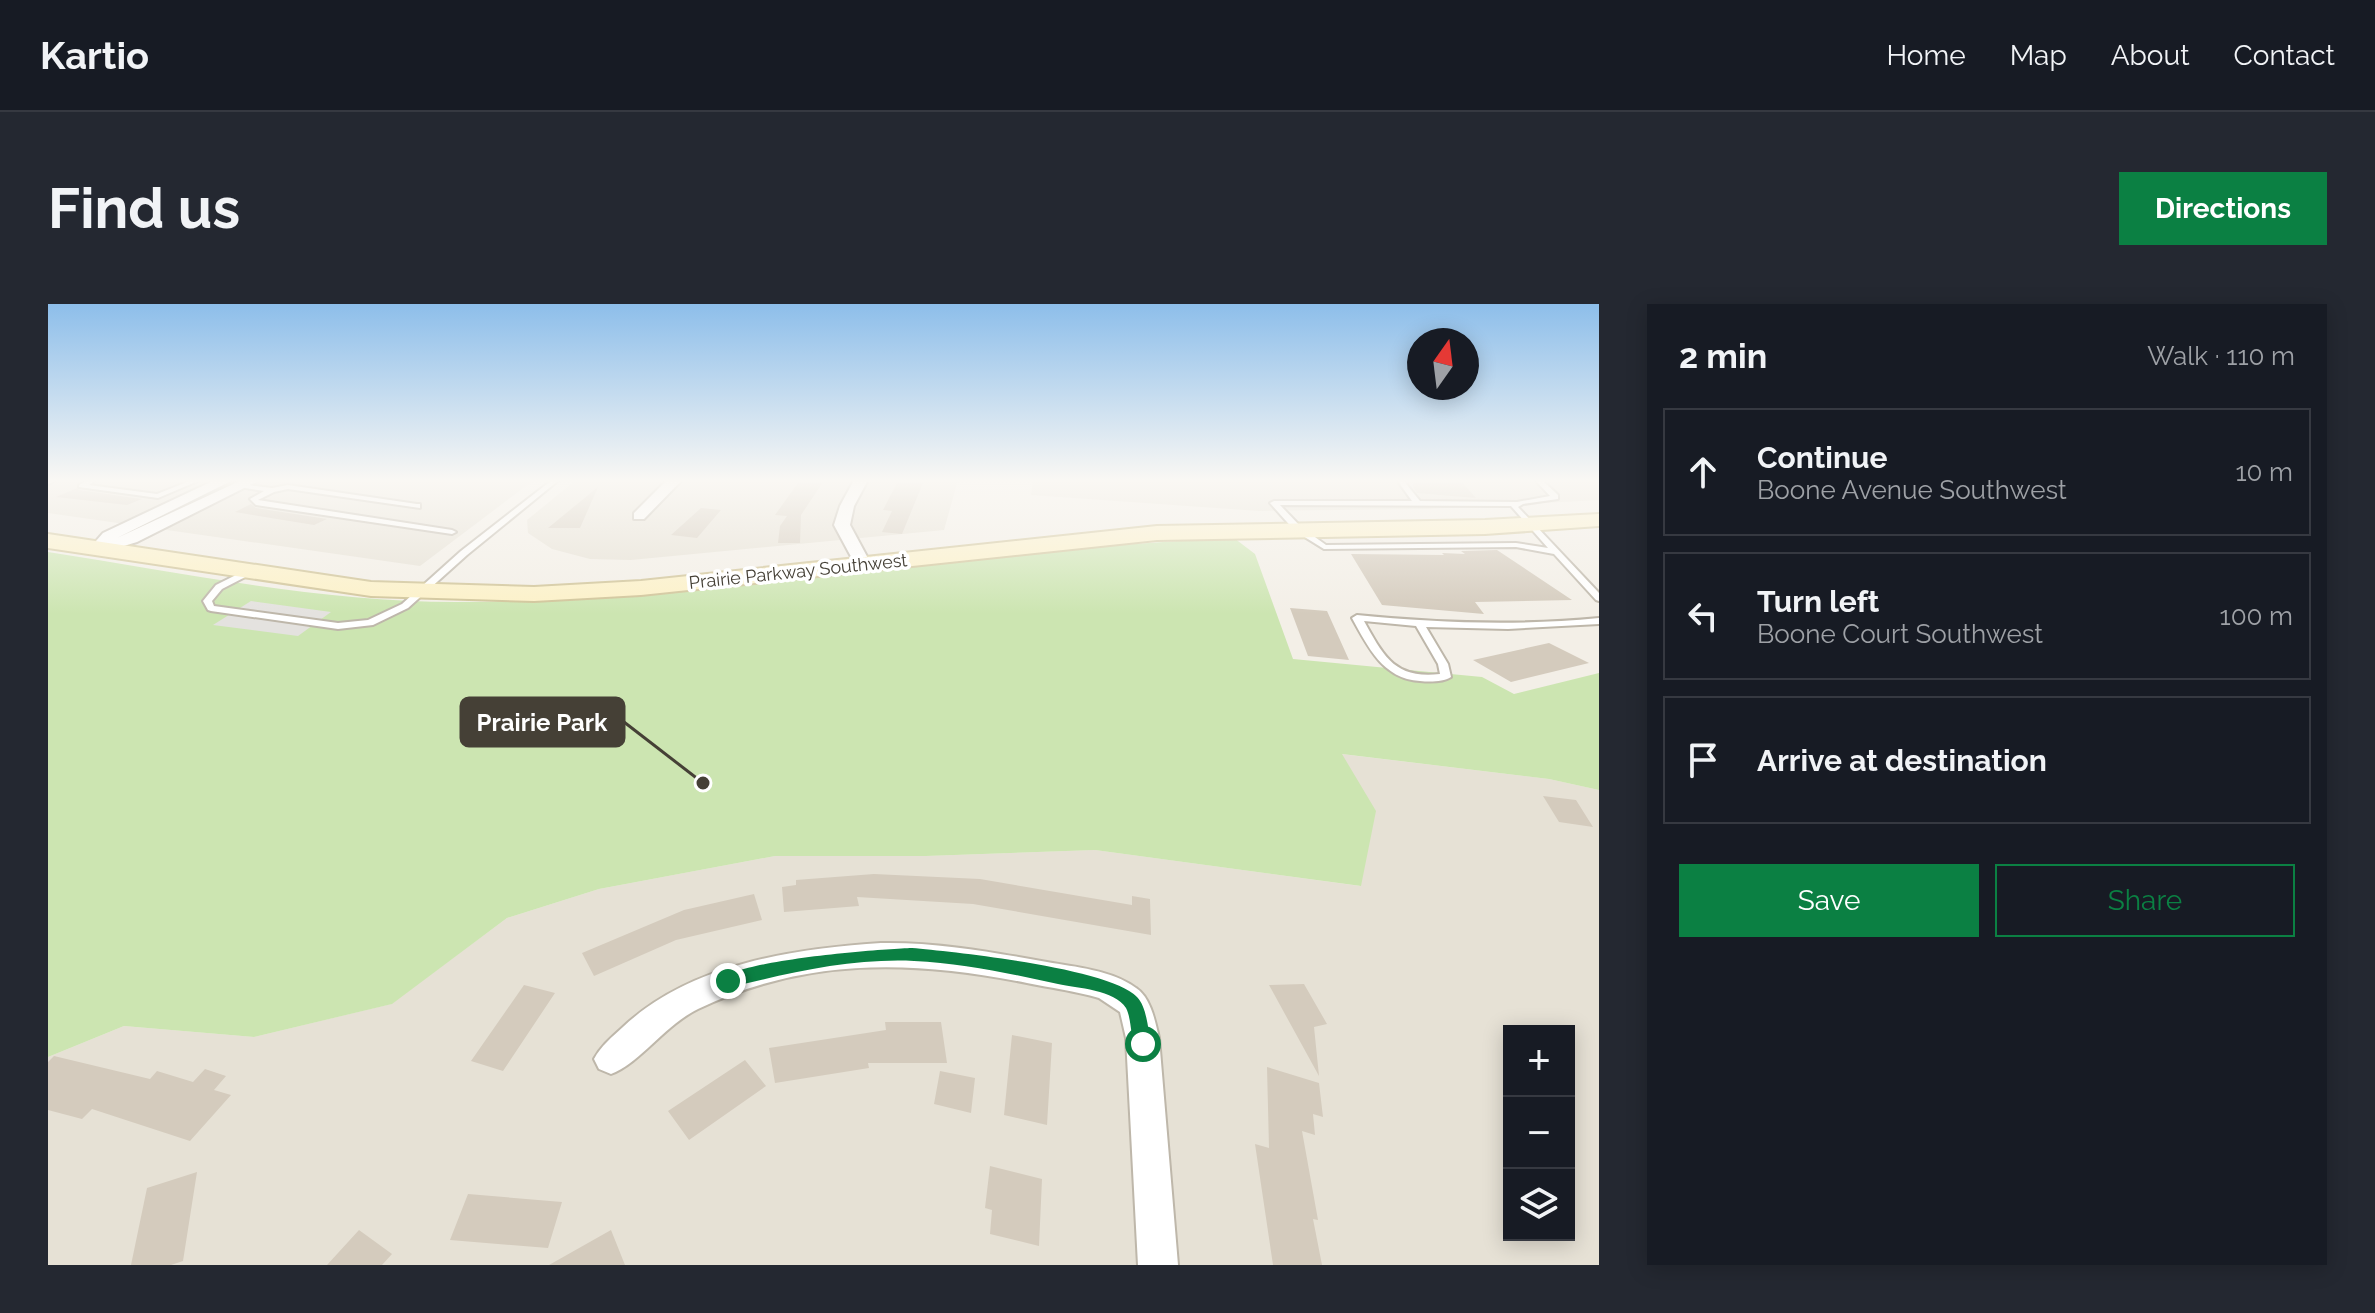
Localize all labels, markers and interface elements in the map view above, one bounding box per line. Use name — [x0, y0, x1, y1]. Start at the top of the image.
text: Kartio — [40, 33, 149, 78]
text: Home — [1886, 39, 1966, 72]
text: Map — [2010, 39, 2067, 72]
text: About — [2111, 39, 2190, 72]
text: Contact — [2234, 39, 2335, 72]
button: Directions — [2119, 172, 2327, 245]
text: Find us — [48, 175, 240, 241]
north arrow — [1407, 328, 1479, 400]
text: 2 min — [1679, 336, 1767, 376]
text: Walk · 110 m — [2147, 341, 2295, 371]
text: Continue — [1757, 440, 1888, 475]
icon: ahead — [1681, 450, 1725, 494]
text: 10 m — [2235, 457, 2293, 487]
text: Boone Avenue Southwest — [1757, 475, 2067, 505]
street label: Prairie Parkway Southwest — [688, 549, 908, 593]
text: Turn left — [1757, 584, 1879, 619]
icon: left — [1681, 594, 1725, 638]
text: 100 m — [2220, 601, 2293, 631]
text: Boone Court Southwest — [1757, 619, 2043, 649]
callout: Prairie Park — [461, 698, 624, 746]
text: Prairie Park — [477, 708, 608, 737]
icon: arrive — [1681, 738, 1725, 782]
text: Arrive at destination — [1757, 743, 2047, 778]
button: Save — [1679, 864, 1979, 937]
button: Share — [1995, 864, 2295, 937]
route end — [710, 963, 746, 999]
map controls — [1503, 1025, 1575, 1241]
button: + — [1503, 1025, 1575, 1097]
route start — [1125, 1026, 1161, 1062]
button: − — [1503, 1097, 1575, 1169]
button: layers — [1503, 1169, 1575, 1241]

